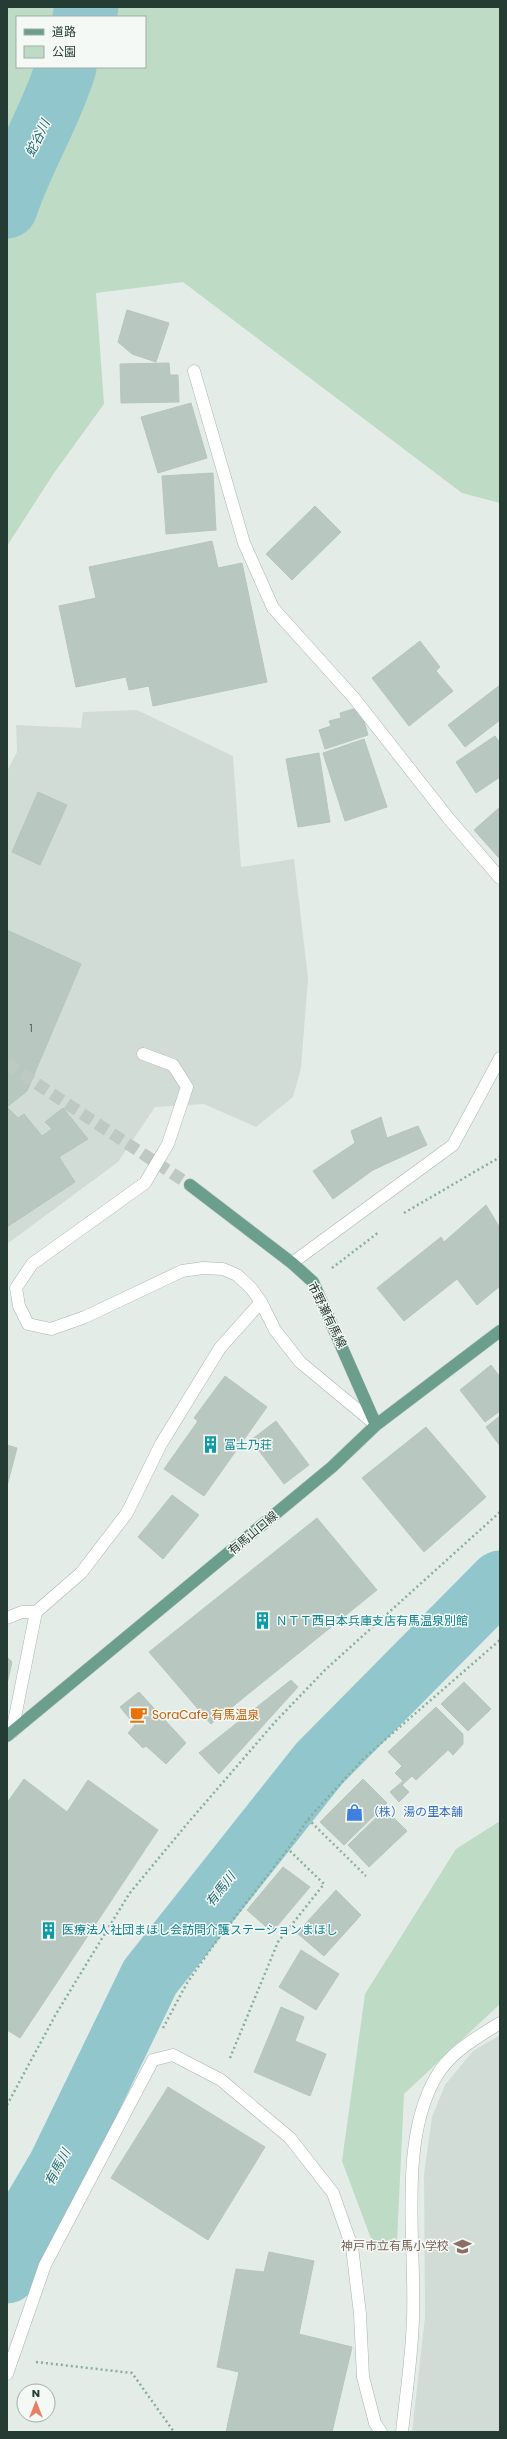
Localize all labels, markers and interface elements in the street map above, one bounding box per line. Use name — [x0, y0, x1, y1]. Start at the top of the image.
legend — [16, 16, 146, 68]
text: 道路 — [52, 23, 76, 40]
text: 公園 — [52, 43, 76, 60]
water label: 蛇谷川 — [20, 115, 55, 160]
house number: 1 — [29, 1021, 33, 1036]
street label: 市野瀬有馬線 — [304, 1279, 351, 1351]
building icon: 冨士乃荘 — [201, 1435, 221, 1455]
place label: 冨士乃荘 — [224, 1436, 272, 1453]
street label: 有馬山口線 — [224, 1507, 281, 1558]
building icon: ＮＴＴ西日本兵庫支店有馬温泉別館 — [253, 1611, 273, 1631]
place label: ＮＴＴ西日本兵庫支店有馬温泉別館 — [276, 1612, 468, 1629]
cafe icon: SoraCafe 有馬温泉 — [129, 1705, 149, 1725]
place label: SoraCafe 有馬温泉 — [152, 1706, 259, 1723]
shop icon: （株）湯の里本舗 — [344, 1802, 364, 1822]
place label: （株）湯の里本舗 — [367, 1803, 463, 1820]
water label: 有馬川 — [201, 1867, 241, 1911]
building icon: 医療法人社団まほし会訪問介護ステーションまほし — [39, 1920, 59, 1940]
place label: 医療法人社団まほし会訪問介護ステーションまほし — [62, 1921, 338, 1938]
water label: 有馬川 — [40, 2144, 76, 2189]
school or university icon: 神戸市立有馬小学校 — [452, 2236, 472, 2256]
place label: 神戸市立有馬小学校 — [341, 2237, 449, 2254]
north arrow — [16, 2383, 56, 2423]
text: N — [32, 2385, 40, 2401]

